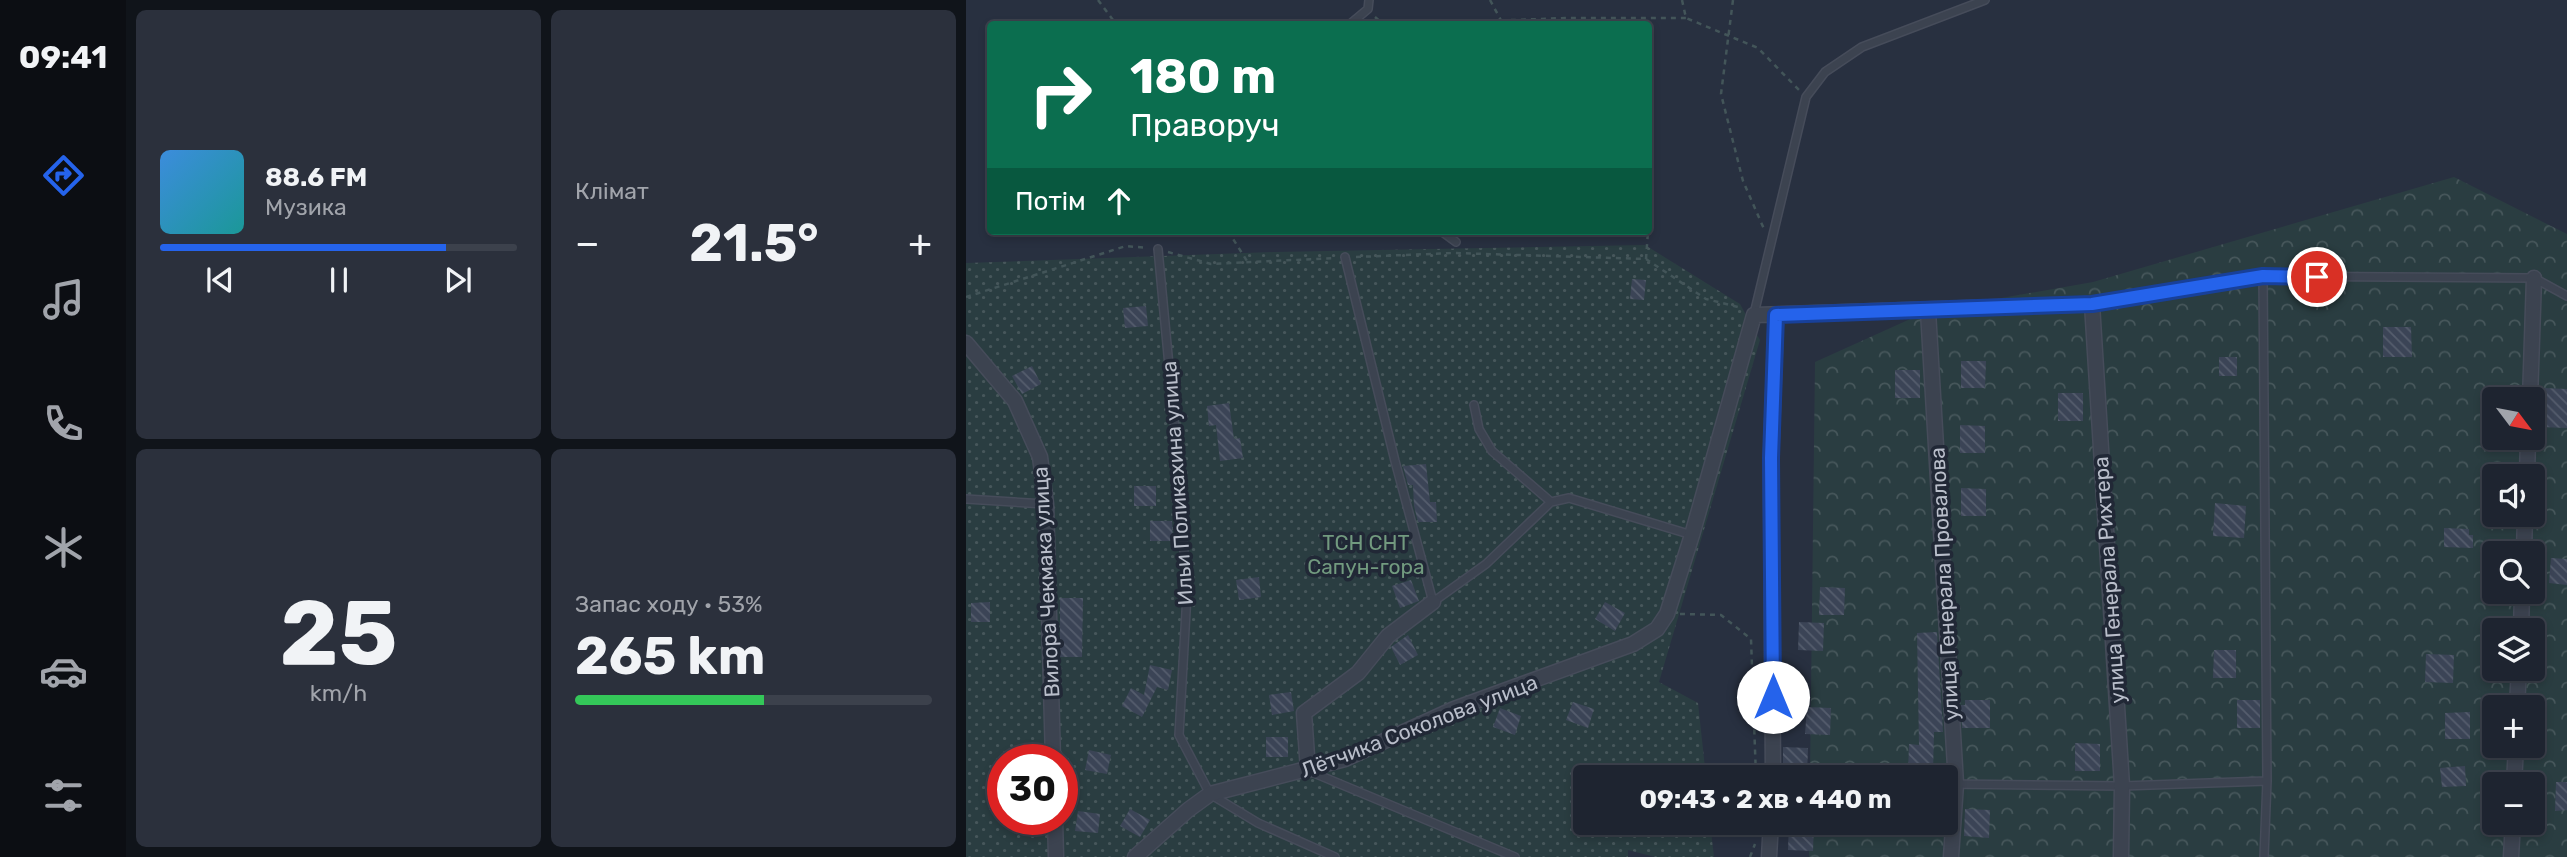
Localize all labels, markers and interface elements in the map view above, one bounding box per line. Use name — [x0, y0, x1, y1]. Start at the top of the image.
text: 09:41 — [19, 38, 107, 76]
text: 180 m — [1130, 47, 1276, 105]
icon: right — [1015, 49, 1106, 140]
text: Праворуч — [1130, 106, 1279, 144]
icon: directions — [39, 151, 88, 200]
text: 88.6 FM — [265, 162, 367, 193]
text: Клімат — [575, 177, 649, 205]
icon: ahead — [1100, 182, 1138, 220]
text: Потім — [1015, 186, 1086, 217]
text: Музика — [265, 193, 347, 221]
text: 21.5° — [689, 212, 819, 274]
text: − — [575, 220, 600, 266]
text: + — [908, 220, 932, 266]
pin — [2287, 247, 2347, 307]
icon: arrive — [2298, 258, 2336, 296]
icon: previous — [201, 261, 239, 299]
icon: pause — [320, 261, 358, 299]
icon: next — [439, 261, 477, 299]
icon: music — [39, 275, 88, 324]
street label: Ильи Поликахина улица — [1156, 360, 1198, 606]
north arrow — [2482, 387, 2544, 450]
map controls — [2482, 387, 2545, 835]
icon: phone — [39, 399, 88, 448]
street label: улица Генерала Провалова — [1924, 447, 1964, 721]
street label: улица Генерала Рихтера — [2088, 456, 2130, 704]
button: sound — [2482, 464, 2545, 527]
street label: Вилора Чекмака улица — [1027, 466, 1065, 698]
icon: climate — [39, 523, 88, 572]
park label: ТСН СНТ Сапун-гора — [1307, 530, 1425, 579]
button: search — [2482, 541, 2545, 604]
text: 25 — [280, 579, 397, 687]
text: Запас ходу · 53% — [575, 590, 762, 618]
button: layers — [2482, 618, 2545, 681]
text: 265 km — [575, 625, 765, 687]
icon: car — [39, 647, 88, 696]
position arrow — [1736, 660, 1810, 734]
street label: Лётчика Соколова улица — [1297, 669, 1541, 783]
text: km/h — [310, 679, 367, 707]
button: + — [2482, 695, 2545, 758]
speed limit sign: 30 — [987, 744, 1078, 835]
icon: filters — [39, 771, 88, 820]
button: − — [2482, 772, 2545, 835]
text: 09:43 · 2 хв · 440 m — [1639, 784, 1892, 815]

